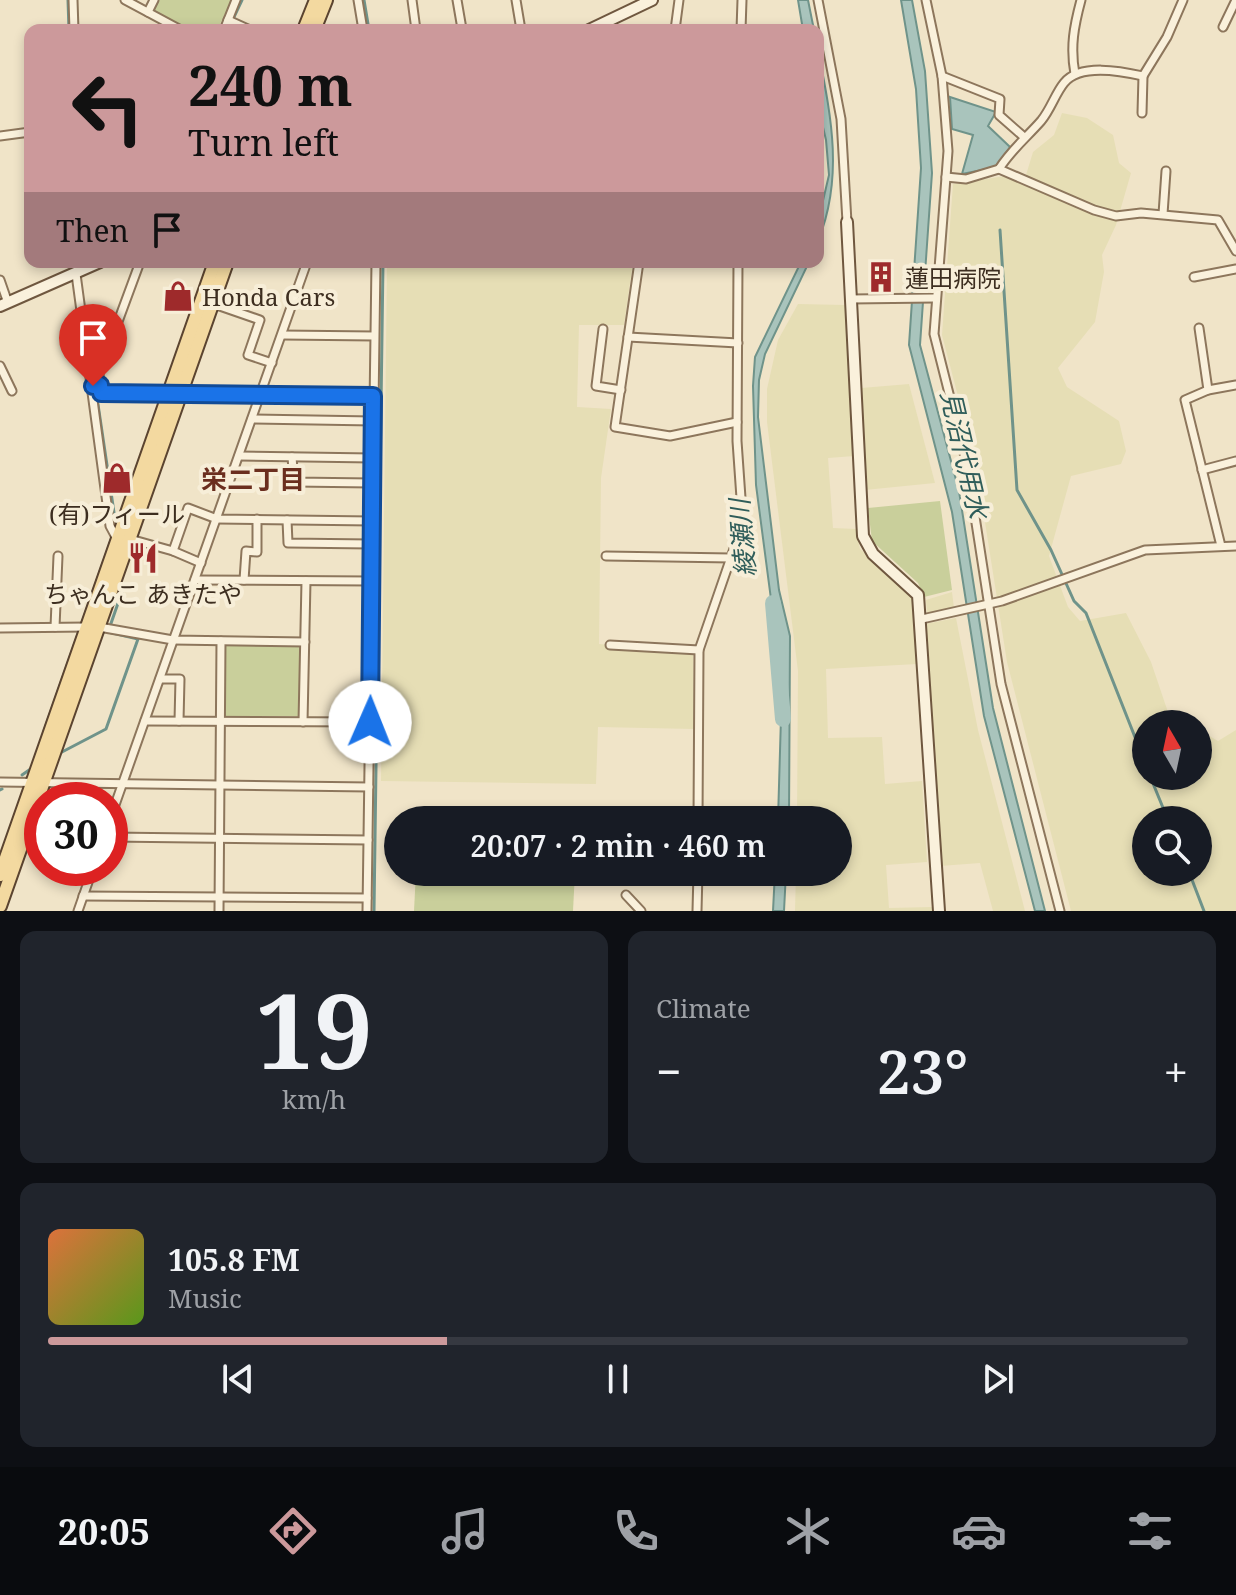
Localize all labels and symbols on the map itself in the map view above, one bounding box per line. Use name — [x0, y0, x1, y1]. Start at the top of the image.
building icon: 蓮田病院 — [864, 260, 898, 294]
place label: 蓮田病院 — [905, 261, 1001, 294]
shop icon: Honda Cars — [161, 279, 195, 313]
place label: Honda Cars — [202, 280, 335, 313]
pin — [59, 304, 127, 386]
water label: 見沼代用水 — [933, 387, 998, 524]
shop icon: (有)フィール — [100, 461, 134, 495]
district label: 栄二丁目 — [201, 461, 305, 497]
water label: 綾瀬川 — [720, 495, 763, 578]
place label: (有)フィール — [49, 497, 185, 530]
restaurant icon: ちゃんこ あきたや — [126, 541, 160, 575]
place label: ちゃんこ あきたや — [44, 577, 242, 610]
position arrow — [328, 680, 412, 764]
north arrow — [1132, 710, 1212, 790]
speed limit sign: 30 — [24, 782, 128, 886]

